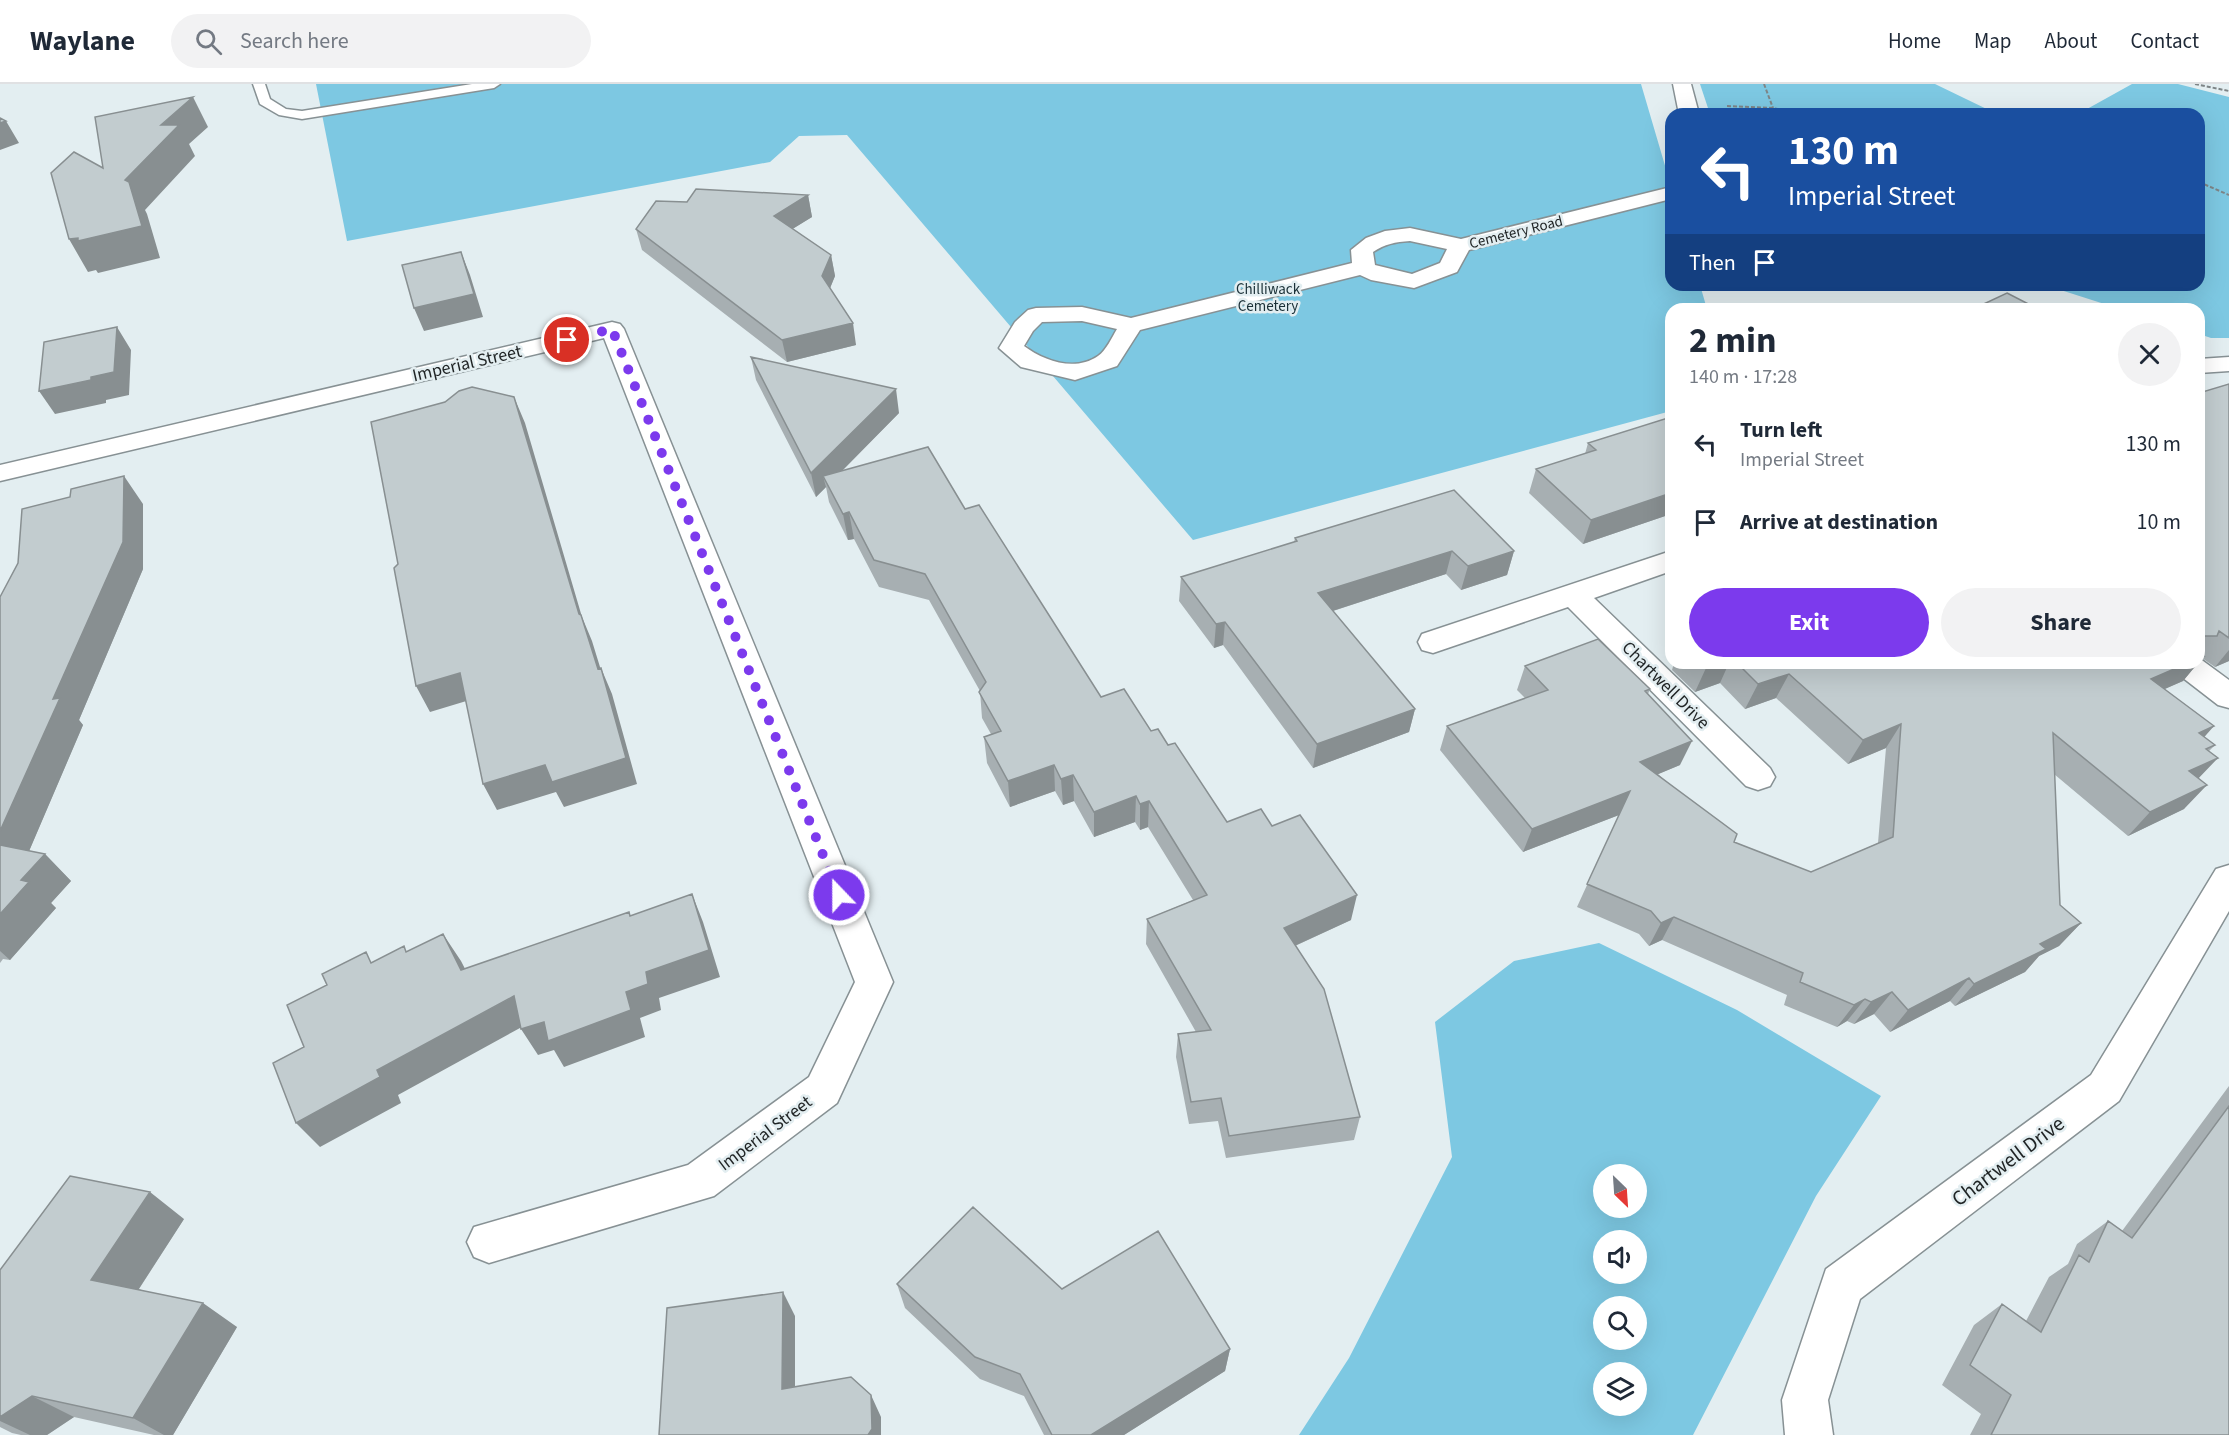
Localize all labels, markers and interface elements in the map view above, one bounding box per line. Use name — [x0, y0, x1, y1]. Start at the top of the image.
search box — [171, 14, 591, 68]
text: Waylane — [30, 21, 135, 61]
icon: search — [192, 25, 225, 58]
text: Search here — [240, 25, 349, 57]
text: Home — [1888, 26, 1941, 56]
text: Map — [1974, 26, 2012, 56]
text: About — [2045, 26, 2097, 56]
text: Contact — [2130, 26, 2199, 56]
text: 130 m — [1788, 121, 1899, 181]
icon: left — [1689, 132, 1767, 210]
text: Imperial Street — [1788, 177, 1955, 216]
street label: Cemetery Road — [1467, 211, 1565, 254]
icon: arrive — [1748, 246, 1781, 279]
text: Then — [1689, 247, 1736, 279]
park label: Chilliwack Cemetery — [1236, 279, 1301, 317]
pin — [541, 314, 592, 365]
text: 2 min — [1689, 315, 1777, 366]
icon: arrive — [550, 323, 583, 356]
button: close — [2118, 323, 2181, 386]
street label: Imperial Street — [410, 339, 524, 388]
text: 140 m · 17:28 — [1689, 363, 1797, 391]
text: Turn left — [1740, 414, 1822, 446]
icon: left — [1689, 428, 1722, 461]
text: 130 m — [2126, 428, 2181, 460]
text: Imperial Street — [1740, 446, 1864, 474]
icon: arrive — [1689, 506, 1722, 539]
text: Arrive at destination — [1740, 506, 1938, 538]
text: 10 m — [2136, 506, 2181, 538]
button: Exit — [1689, 588, 1929, 657]
button: Share — [1941, 588, 2181, 657]
street label: Chartwell Drive — [1616, 636, 1715, 735]
position arrow — [807, 863, 871, 927]
street label: Imperial Street — [713, 1090, 817, 1177]
street label: Chartwell Drive — [1945, 1109, 2071, 1213]
north arrow — [1593, 1164, 1647, 1218]
map controls — [1593, 1164, 1647, 1416]
button: sound — [1593, 1230, 1647, 1284]
button: search — [1593, 1296, 1647, 1350]
button: layers — [1593, 1362, 1647, 1416]

